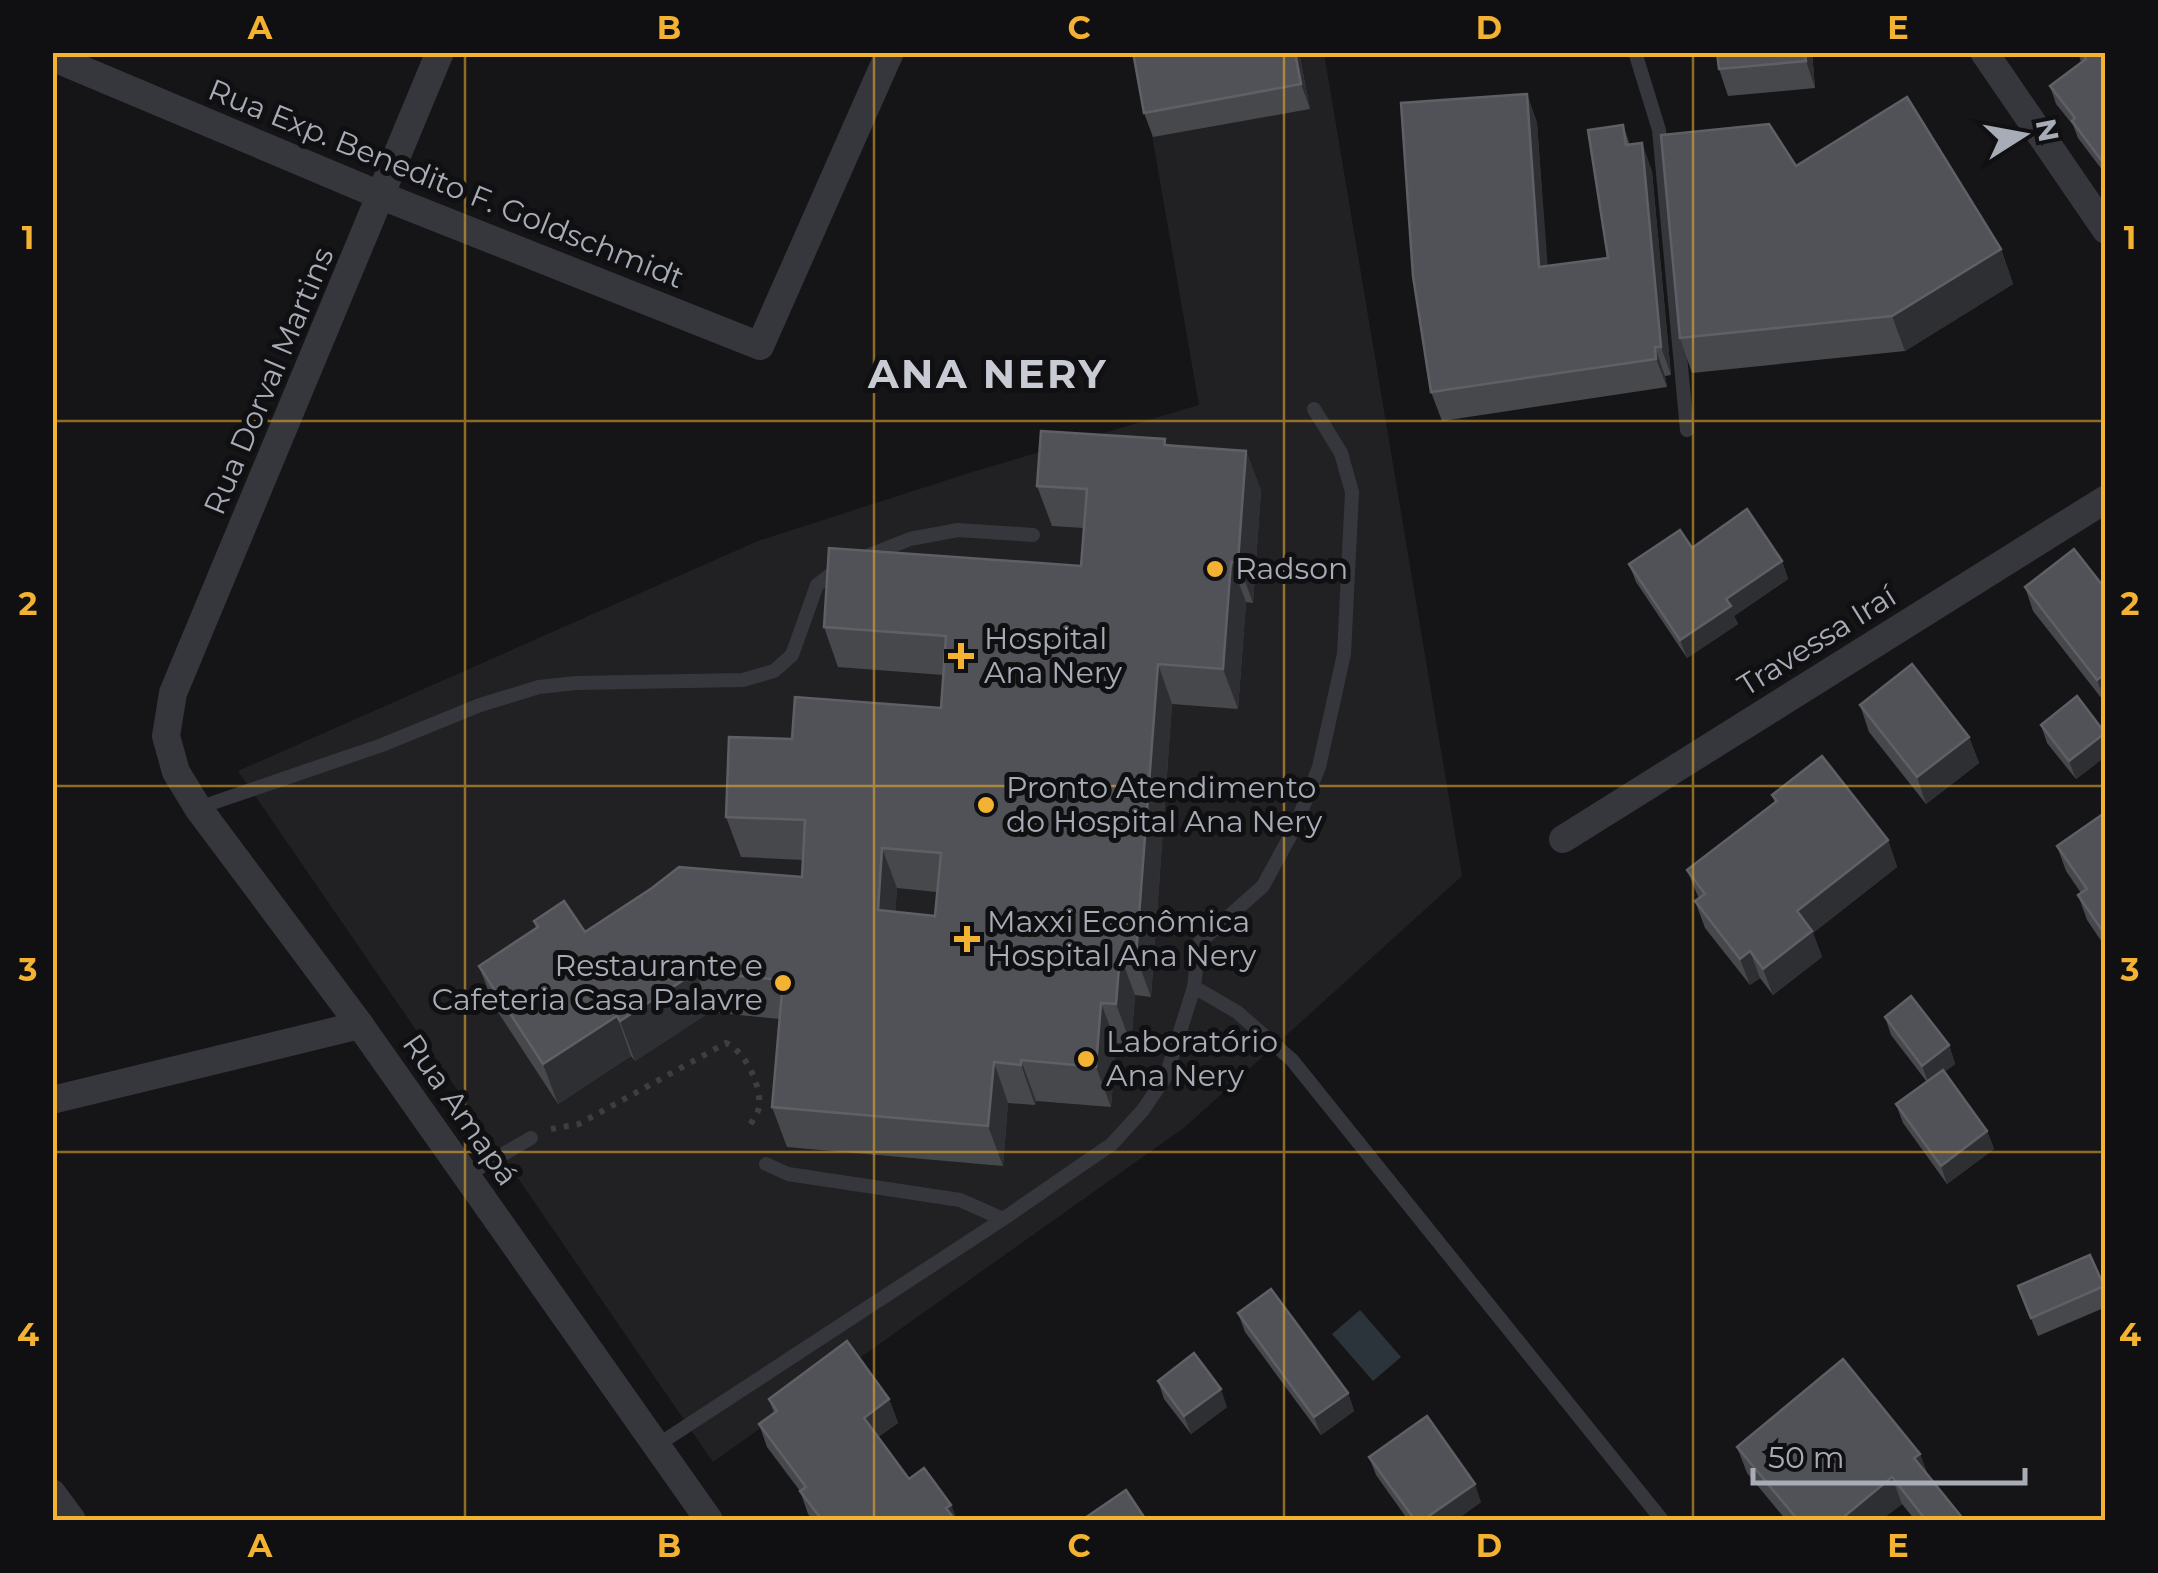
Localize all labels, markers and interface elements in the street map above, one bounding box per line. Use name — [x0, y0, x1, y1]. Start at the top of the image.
text: A — [247, 8, 273, 47]
text: B — [657, 8, 681, 47]
text: C — [1067, 8, 1091, 47]
text: D — [1476, 8, 1502, 47]
text: E — [1887, 8, 1909, 47]
street label: Rua Exp. Benedito F. Goldschmidt — [203, 71, 689, 296]
north arrow — [1973, 85, 2073, 185]
text: N — [2029, 116, 2066, 145]
text: 1 — [22, 218, 34, 257]
text: 1 — [2124, 218, 2136, 257]
street label: Rua Dorval Martins — [195, 242, 342, 520]
district label: ANA NERY — [867, 349, 1108, 398]
place label: Radson — [1235, 550, 1348, 587]
marker: Radson — [1204, 558, 1226, 580]
street label: Travessa Iraí — [1731, 576, 1904, 704]
text: 2 — [19, 584, 37, 623]
text: 2 — [2121, 584, 2139, 623]
place label: Hospital Ana Nery — [984, 620, 1123, 691]
marker: Hospital Ana Nery — [948, 643, 974, 669]
place label: Pronto Atendimento do Hospital Ana Nery — [1006, 769, 1323, 840]
marker: Pronto Atendimento do Hospital Ana Nery — [975, 794, 997, 816]
place label: Maxxi Econômica Hospital Ana Nery — [987, 903, 1257, 974]
marker: Maxxi Econômica Hospital Ana Nery — [956, 928, 978, 950]
place label: Restaurante e Cafeteria Casa Palavre — [432, 947, 763, 1018]
text: 3 — [18, 950, 37, 989]
text: 3 — [2120, 950, 2139, 989]
marker: Restaurante e Cafeteria Casa Palavre — [772, 972, 794, 994]
place label: Laboratório Ana Nery — [1106, 1023, 1278, 1094]
street label: Rua Amapá — [395, 1027, 526, 1193]
marker: Laboratório Ana Nery — [1075, 1048, 1097, 1070]
text: 4 — [17, 1315, 39, 1354]
text: 4 — [2119, 1315, 2141, 1354]
scale bar — [1753, 1423, 2026, 1485]
text: 50 m — [1768, 1439, 1845, 1476]
text: A — [247, 1526, 273, 1565]
text: B — [657, 1526, 681, 1565]
text: C — [1067, 1526, 1091, 1565]
text: D — [1476, 1526, 1502, 1565]
text: E — [1887, 1526, 1909, 1565]

